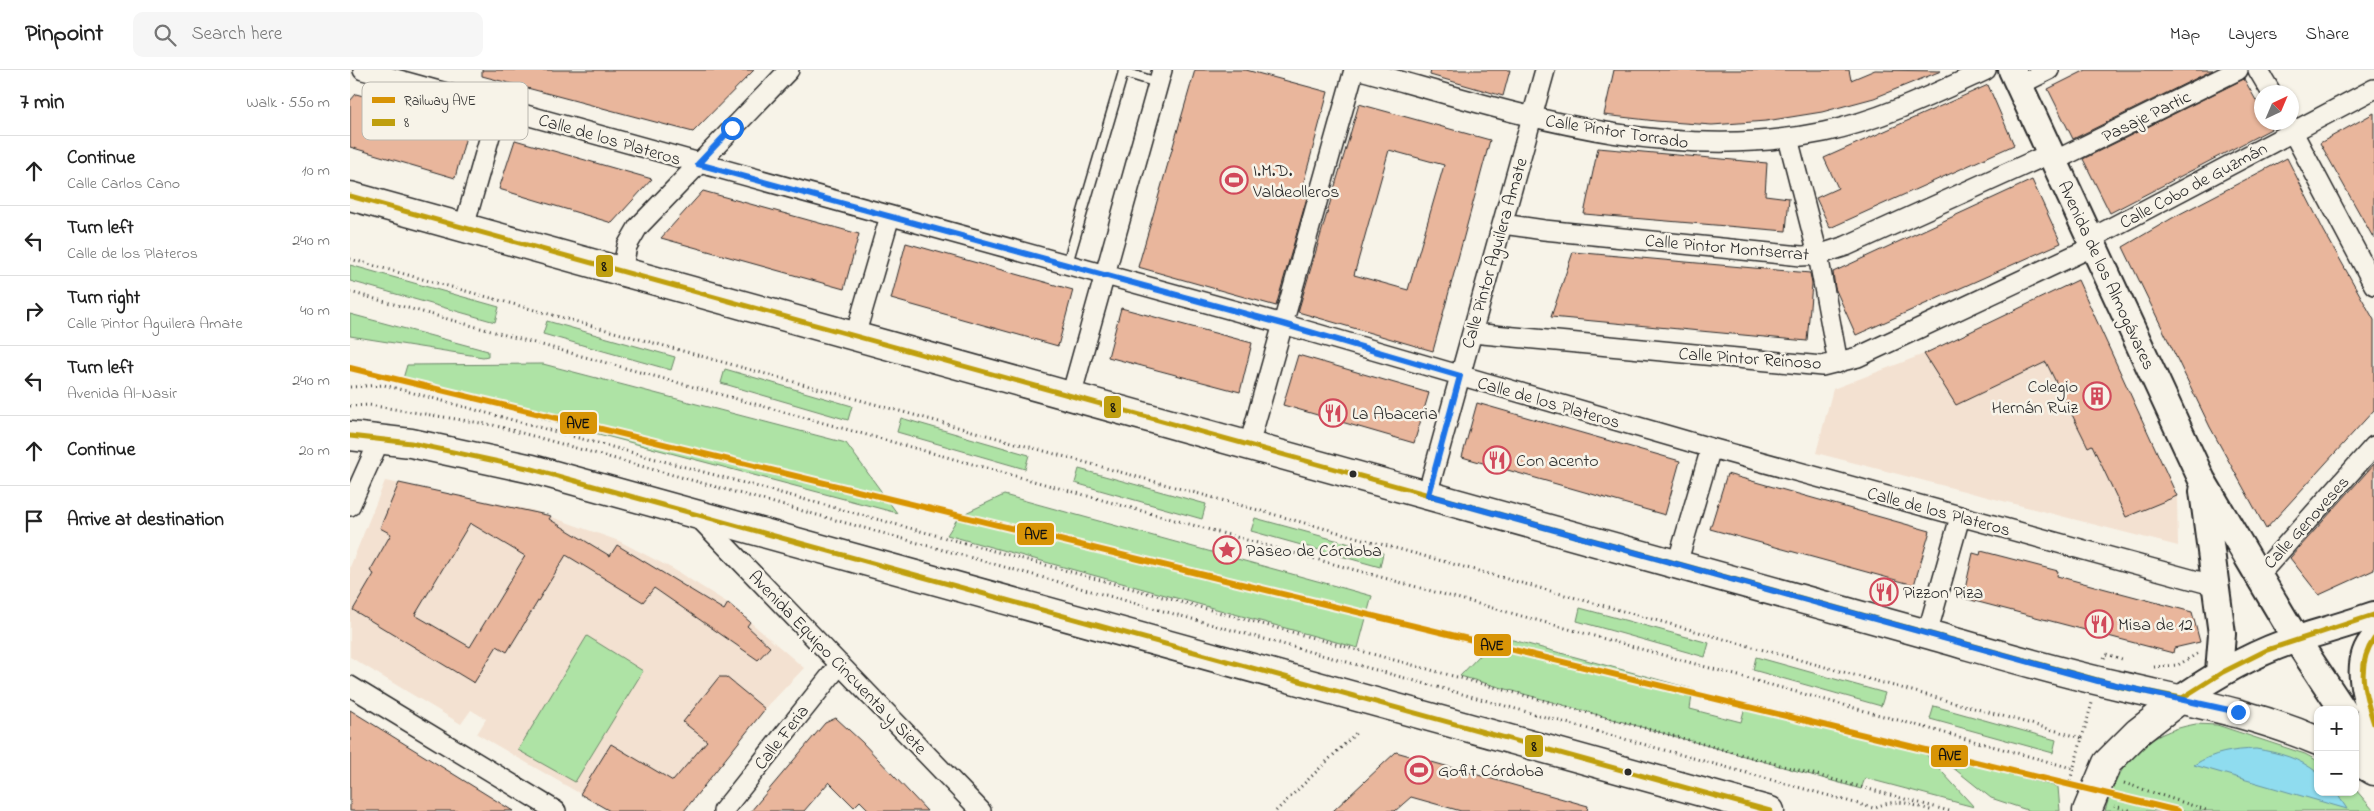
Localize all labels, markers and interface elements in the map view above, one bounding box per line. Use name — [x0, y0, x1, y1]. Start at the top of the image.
search box — [133, 12, 483, 57]
text: Pinpoint — [25, 17, 103, 52]
icon: search — [151, 21, 179, 49]
text: Search here — [191, 21, 282, 48]
text: Map — [2170, 22, 2200, 48]
text: Layers — [2228, 22, 2278, 48]
text: Share — [2306, 22, 2349, 48]
legend — [362, 82, 528, 140]
street label: Pasaje Partic — [2098, 85, 2196, 151]
north arrow — [2254, 85, 2299, 130]
text: 7 min — [20, 88, 64, 118]
text: Walk · 550 m — [246, 91, 330, 115]
text: Railway AVE — [404, 91, 476, 113]
street label: Calle de los Plateros — [535, 108, 684, 174]
street label: Calle Pintor Torrado — [1543, 109, 1690, 157]
text: 8 — [404, 113, 409, 134]
route start — [721, 117, 744, 140]
street label: Calle Cobo de Guzmán — [2115, 137, 2273, 237]
text: Continue — [67, 145, 135, 172]
street label: Calle Pintor Aguilera Amate — [1456, 154, 1537, 352]
icon: ahead — [20, 157, 48, 185]
text: 10 m — [302, 159, 330, 183]
place label: I.M.D. Valdeolleros — [1252, 159, 1339, 206]
sports icon: I.M.D. Valdeolleros — [1219, 165, 1249, 195]
text: Calle Carlos Cano — [67, 172, 180, 196]
street label: Avenida de los Almogávares — [2049, 177, 2160, 375]
text: Turn left — [67, 215, 134, 242]
icon: left — [20, 227, 48, 255]
text: 240 m — [292, 229, 330, 253]
street label: Calle Pintor Montserrat — [1644, 229, 1810, 269]
text: Calle de los Plateros — [67, 242, 198, 266]
line badge: 8 — [595, 254, 614, 278]
text: 8 — [600, 257, 607, 278]
text: Turn right — [67, 285, 140, 312]
icon: right — [20, 297, 48, 325]
text: 40 m — [300, 299, 330, 323]
text: Calle Pintor Aguilera Amate — [67, 312, 243, 336]
street label: Calle Pintor Reinoso — [1678, 342, 1822, 378]
text: Turn left — [67, 355, 134, 382]
icon: left — [20, 367, 48, 395]
text: 240 m — [292, 369, 330, 393]
street label: Calle de los Plateros — [1474, 371, 1623, 437]
place label: Colegio Hernán Ruiz — [1992, 375, 2078, 422]
building icon: Colegio Hernán Ruiz — [2082, 381, 2112, 411]
text: Avenida Al-Nasir — [67, 382, 177, 406]
line badge: 8 — [1103, 395, 1122, 419]
text: 8 — [1109, 398, 1116, 419]
restaurant icon: La Abaceria — [1318, 398, 1348, 428]
place label: La Abaceria — [1352, 402, 1438, 428]
line badge: AVE — [559, 411, 598, 435]
text: AVE — [566, 414, 590, 435]
icon: ahead — [20, 437, 48, 465]
text: Continue — [67, 437, 135, 464]
text: 20 m — [299, 439, 330, 463]
restaurant icon: Con acento — [1482, 445, 1512, 475]
place label: Con acento — [1516, 449, 1599, 475]
unlabelled marker — [1348, 469, 1358, 479]
street label: Calle Genoveses — [2258, 471, 2357, 576]
street label: Calle de los Plateros — [1864, 481, 2013, 545]
icon: arrive — [20, 507, 48, 535]
text: Arrive at destination — [67, 507, 224, 534]
line badge: AVE — [1016, 522, 1055, 546]
text: AVE — [1024, 525, 1048, 546]
place icon: Paseo de Córdoba — [1212, 535, 1242, 565]
place label: Paseo de Córdoba — [1246, 539, 1382, 565]
street label: Avenida Equipo Cincuenta y Siete — [741, 565, 933, 762]
restaurant icon: Pizzon Piza — [1869, 577, 1899, 607]
place label: Pizzon Piza — [1903, 581, 1983, 607]
restaurant icon: Misa de 12 — [2084, 609, 2114, 639]
place label: Misa de 12 — [2118, 613, 2193, 639]
line badge: AVE — [1473, 633, 1512, 657]
text: AVE — [1480, 636, 1504, 657]
street label: Calle Feria — [749, 700, 816, 776]
route end — [2227, 701, 2250, 724]
map controls — [2314, 706, 2359, 796]
button: + — [2314, 706, 2359, 751]
line badge: 8 — [1524, 734, 1544, 758]
text: 8 — [1530, 737, 1537, 758]
line badge: AVE — [1930, 744, 1969, 768]
text: AVE — [1938, 746, 1962, 767]
button: − — [2314, 751, 2359, 796]
sports icon: Gofit Córdoba — [1404, 755, 1434, 785]
place label: Gofit Córdoba — [1438, 759, 1544, 785]
unlabelled marker — [1623, 767, 1633, 777]

